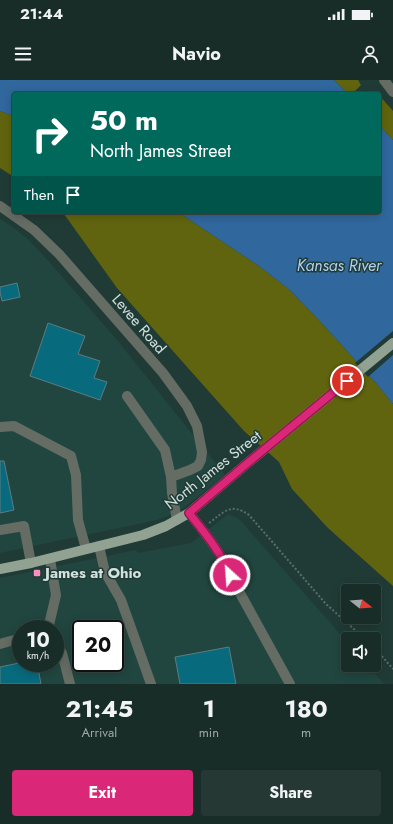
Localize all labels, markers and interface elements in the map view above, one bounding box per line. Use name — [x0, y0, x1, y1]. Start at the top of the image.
text: 21:44 — [20, 3, 63, 25]
text: Navio — [172, 41, 221, 67]
icon: menu — [12, 43, 34, 65]
icon: person — [359, 43, 381, 65]
text: 50 m — [90, 100, 158, 141]
icon: right — [24, 108, 76, 160]
text: North James Street — [90, 138, 231, 164]
text: Then — [24, 184, 54, 206]
icon: arrive — [62, 184, 84, 206]
water label: Kansas River — [297, 254, 383, 277]
street label: Levee Road — [107, 289, 171, 359]
pin — [330, 364, 364, 398]
icon: arrive — [336, 370, 358, 392]
street label: North James Street — [160, 425, 266, 515]
position arrow — [209, 554, 251, 596]
place label: James at Ohio — [42, 562, 142, 584]
marker: James at Ohio — [32, 568, 42, 578]
north arrow — [341, 584, 381, 624]
map controls — [341, 584, 381, 672]
speed limit sign: 20 — [72, 620, 124, 672]
text: 10 — [26, 626, 50, 655]
button: sound — [341, 632, 381, 672]
text: km/h — [27, 648, 49, 663]
text: 21:45 — [65, 691, 133, 726]
text: 1 — [203, 691, 215, 726]
text: 180 — [284, 691, 328, 726]
text: Arrival — [81, 723, 117, 742]
text: min — [199, 723, 219, 742]
text: m — [301, 723, 311, 742]
button: Exit — [12, 770, 193, 816]
button: Share — [201, 770, 381, 816]

